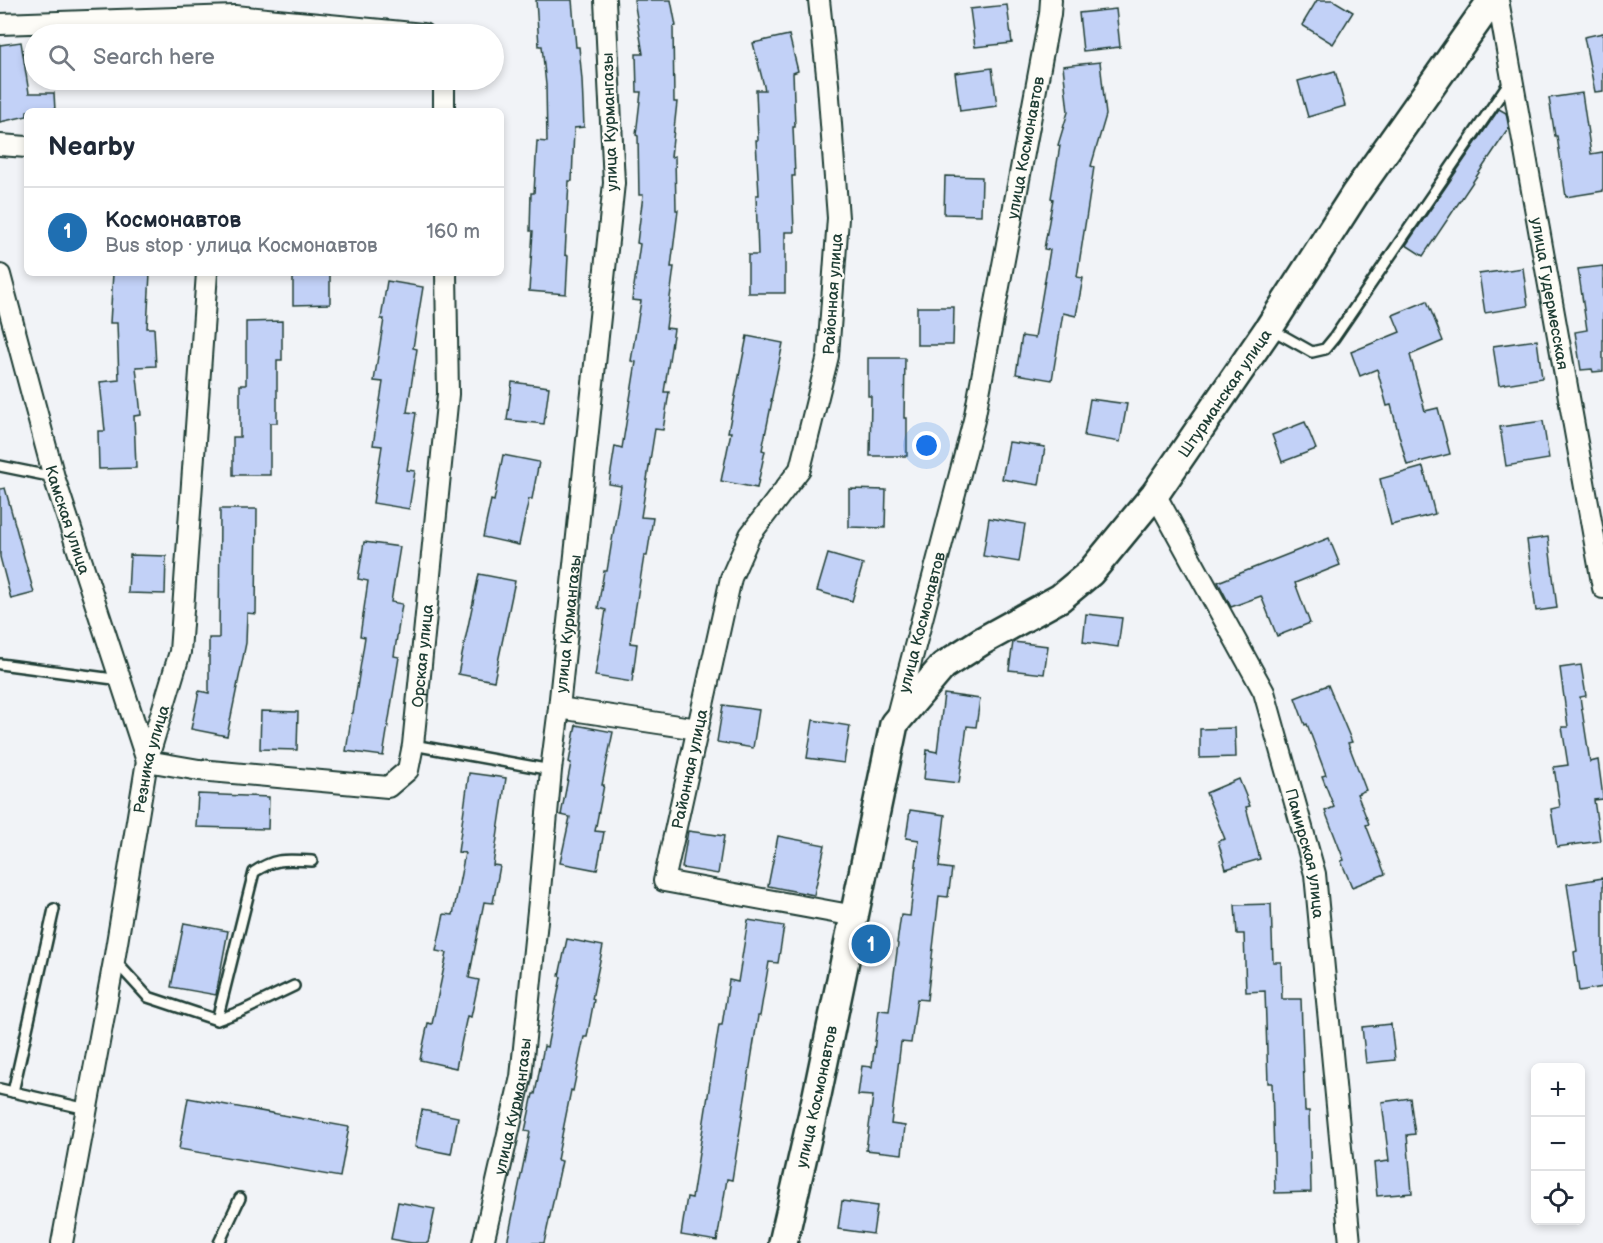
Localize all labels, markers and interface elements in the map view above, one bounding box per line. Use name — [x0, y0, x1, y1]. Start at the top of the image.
search box — [24, 24, 504, 90]
icon: search — [45, 41, 78, 74]
text: Search here — [93, 44, 215, 71]
street label: улица Курмангазы — [599, 52, 622, 192]
street label: улица Космонавтов — [1004, 74, 1049, 221]
text: Nearby — [48, 132, 135, 163]
text: Космонавтов — [105, 207, 241, 234]
street label: улица Гудермесская — [1526, 216, 1572, 371]
text: 1 — [63, 220, 72, 244]
text: 160 m — [426, 220, 480, 244]
street label: Районная улица — [820, 232, 847, 356]
text: Bus stop · улица Космонавтов — [105, 234, 378, 258]
street label: Штурманская улица — [1175, 326, 1277, 462]
your location — [912, 431, 941, 460]
street label: Камская улица — [40, 464, 93, 578]
street label: улица Космонавтов — [895, 550, 950, 695]
street label: улица Курмангазы — [553, 554, 586, 694]
street label: Орская улица — [409, 603, 438, 708]
street label: Резника улица — [130, 703, 175, 815]
street label: Районная улица — [668, 707, 713, 831]
street label: Памирская улица — [1281, 787, 1327, 920]
pin: 1 — [852, 922, 890, 966]
street label: улица Космонавтов — [793, 1024, 842, 1170]
street label: улица Курмангазы — [491, 1037, 536, 1177]
map controls — [1531, 1063, 1585, 1225]
button: + — [1531, 1063, 1585, 1117]
button: − — [1531, 1117, 1585, 1171]
button: locate — [1531, 1171, 1585, 1225]

